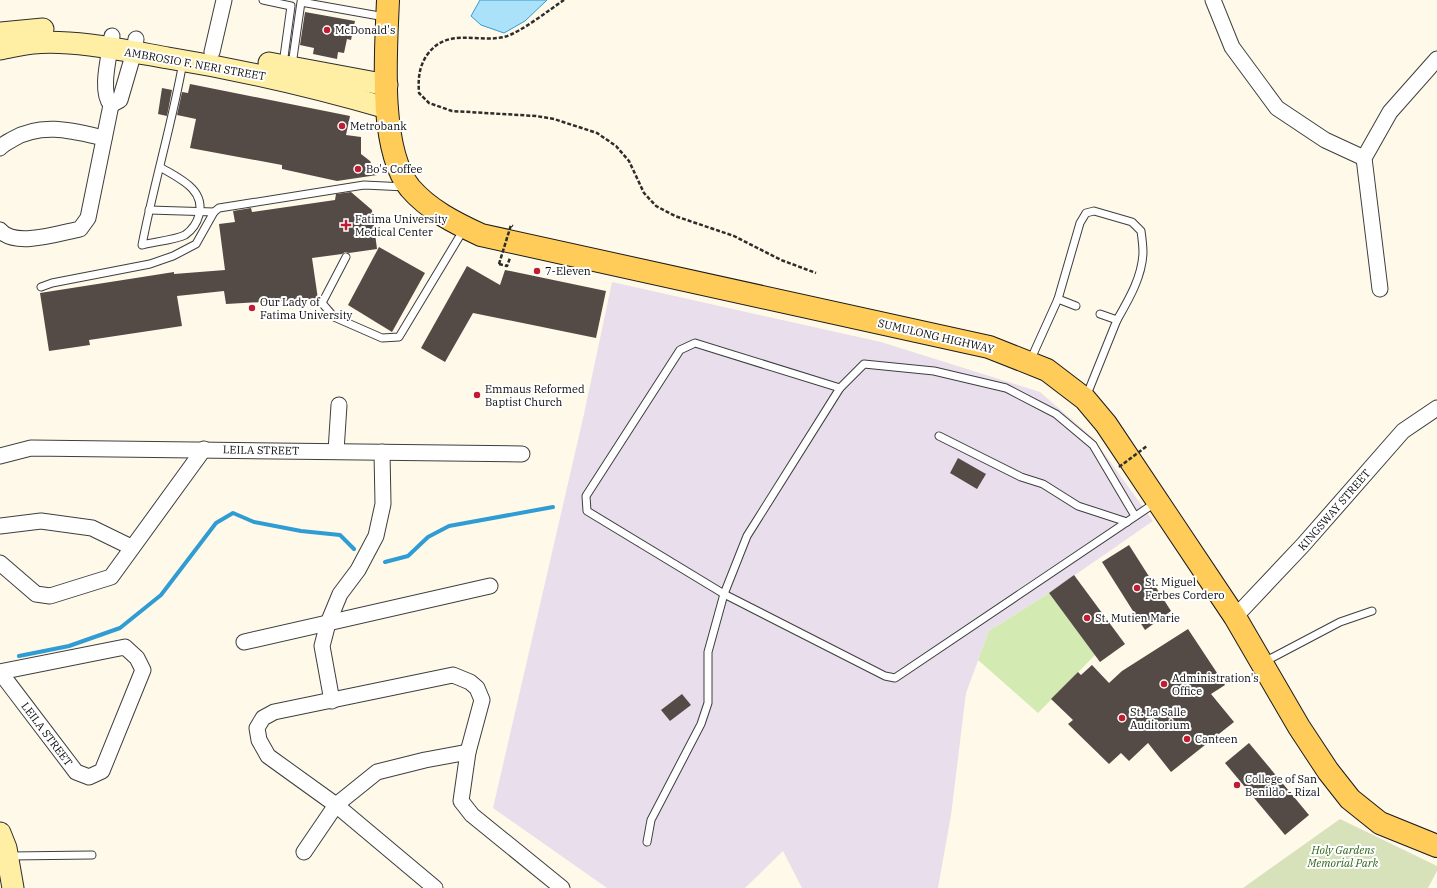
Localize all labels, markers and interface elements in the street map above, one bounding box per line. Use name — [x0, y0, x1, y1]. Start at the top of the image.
place label: McDonald's — [335, 23, 395, 37]
marker: McDonald's — [322, 25, 332, 35]
street label: AMBROSIO F. NERI STREET — [123, 45, 267, 83]
place label: Metrobank — [350, 119, 407, 133]
marker: Metrobank — [337, 121, 347, 131]
place label: Bo's Coffee — [366, 162, 422, 176]
marker: Bo's Coffee — [353, 164, 363, 174]
place label: Fatima University Medical Center — [355, 212, 448, 239]
marker: Fatima University Medical Center — [340, 219, 352, 231]
place label: 7-Eleven — [545, 264, 591, 278]
marker: 7-Eleven — [532, 266, 542, 276]
place label: Our Lady of Fatima University — [260, 295, 353, 322]
marker: Our Lady of Fatima University — [247, 303, 257, 313]
street label: SUMULONG HIGHWAY — [877, 316, 995, 356]
place label: Emmaus Reformed Baptist Church — [485, 382, 585, 409]
marker: Emmaus Reformed Baptist Church — [472, 390, 482, 400]
street label: LEILA STREET — [223, 442, 299, 458]
street label: KINGSWAY STREET — [1295, 466, 1373, 554]
place label: St. Miguel Ferbes Cordero — [1145, 575, 1225, 602]
marker: St. Miguel Ferbes Cordero — [1132, 583, 1142, 593]
place label: St. Mutien Marie — [1095, 611, 1180, 625]
marker: St. Mutien Marie — [1082, 613, 1092, 623]
place label: Administration's Office — [1172, 671, 1259, 698]
marker: Administration's Office — [1159, 679, 1169, 689]
street label: LEILA STREET — [18, 699, 76, 769]
place label: St. La Salle Auditorium — [1130, 705, 1191, 732]
marker: St. La Salle Auditorium — [1117, 713, 1127, 723]
place label: Canteen — [1195, 732, 1238, 746]
marker: Canteen — [1182, 734, 1192, 744]
place label: College of San Benildo - Rizal — [1245, 772, 1320, 799]
marker: College of San Benildo - Rizal — [1232, 780, 1242, 790]
park label: Holy Gardens Memorial Park — [1307, 843, 1379, 870]

